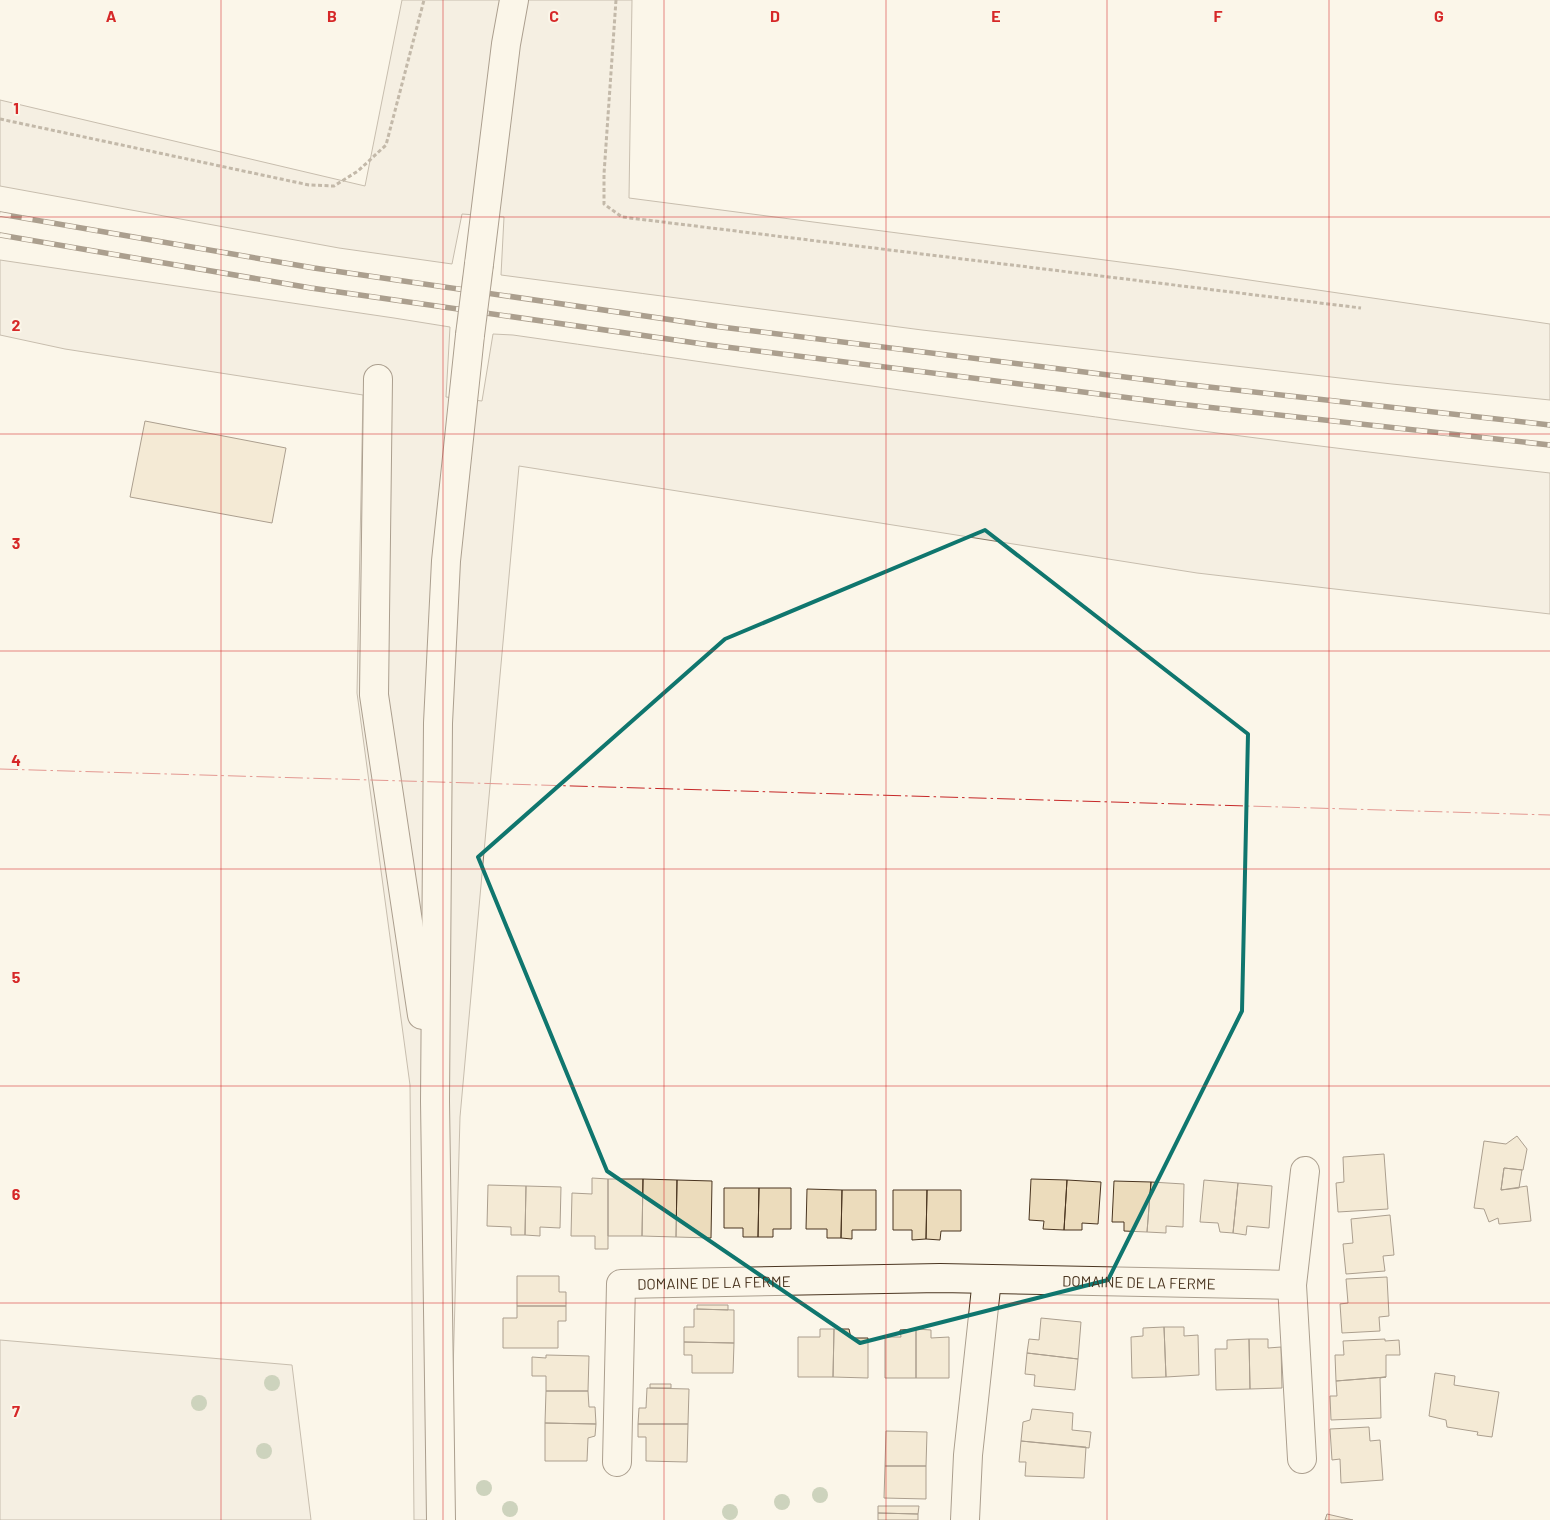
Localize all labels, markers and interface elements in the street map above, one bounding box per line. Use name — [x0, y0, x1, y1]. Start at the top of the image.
text: A — [106, 6, 117, 25]
text: B — [327, 6, 337, 25]
text: C — [549, 6, 559, 25]
text: D — [770, 6, 780, 25]
text: E — [991, 6, 1001, 25]
text: F — [1214, 6, 1223, 25]
text: G — [1434, 6, 1444, 25]
text: 1 — [13, 98, 19, 117]
text: 2 — [12, 315, 21, 334]
text: 3 — [12, 533, 20, 552]
text: 4 — [11, 750, 21, 769]
text: 5 — [12, 967, 21, 986]
text: 6 — [12, 1184, 21, 1203]
street label: DOMAINE DE LA FERME — [1062, 1271, 1216, 1292]
street label: DOMAINE DE LA FERME — [637, 1272, 791, 1293]
text: 7 — [12, 1401, 20, 1420]

